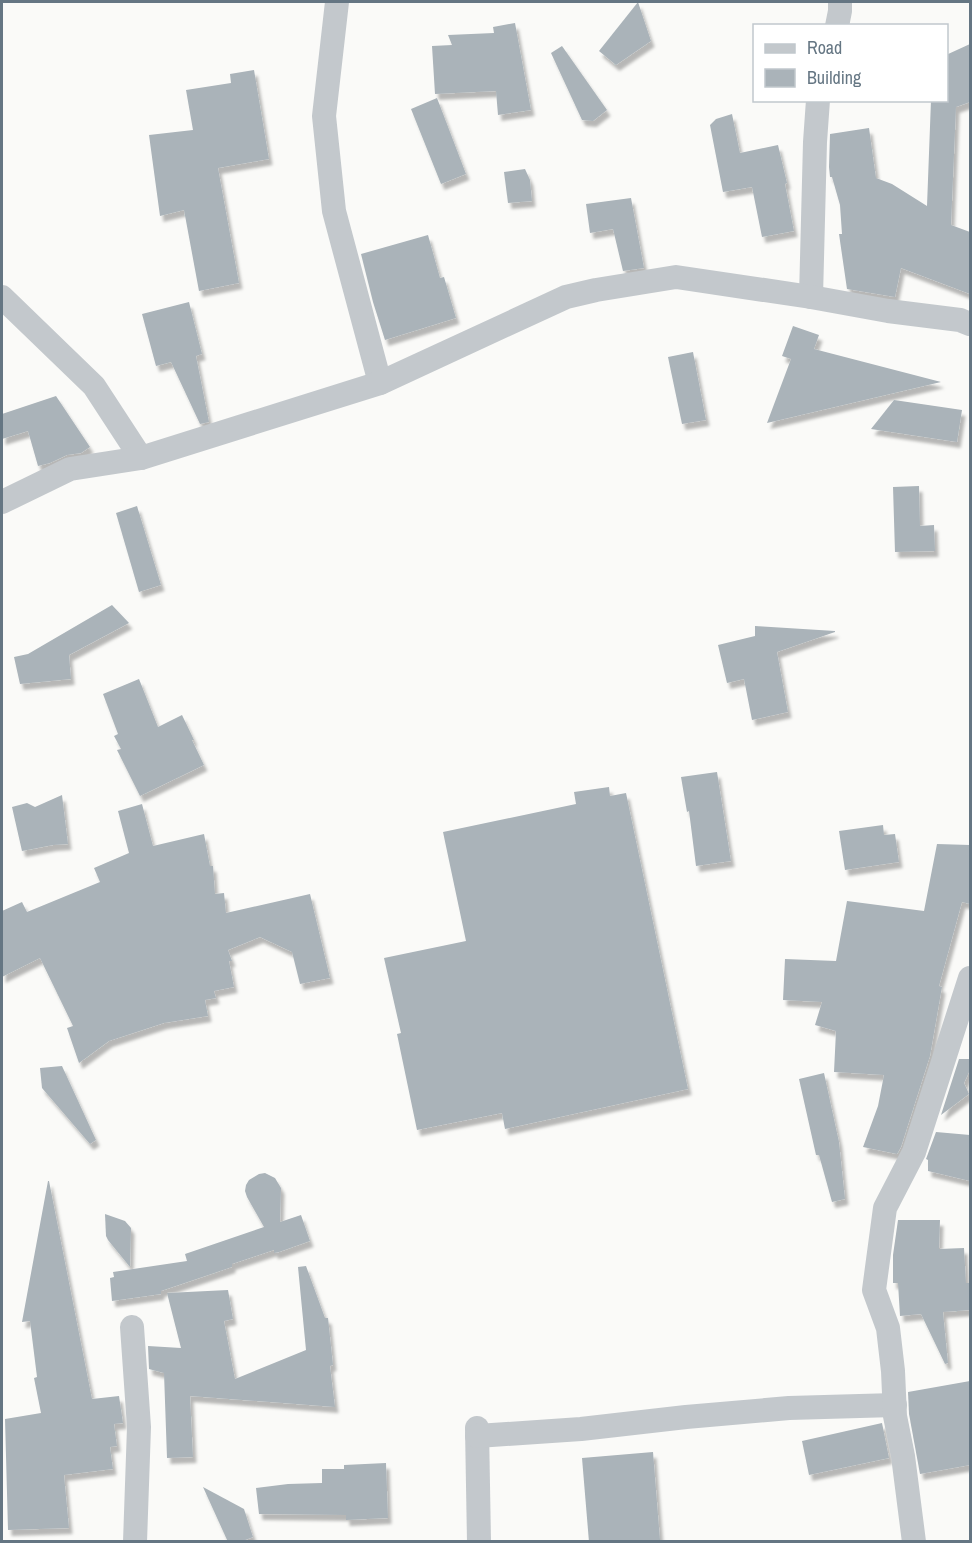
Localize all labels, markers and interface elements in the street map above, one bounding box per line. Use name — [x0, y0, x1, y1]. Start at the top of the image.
legend — [753, 24, 948, 102]
text: Road — [807, 35, 842, 60]
text: Building — [807, 65, 862, 90]

